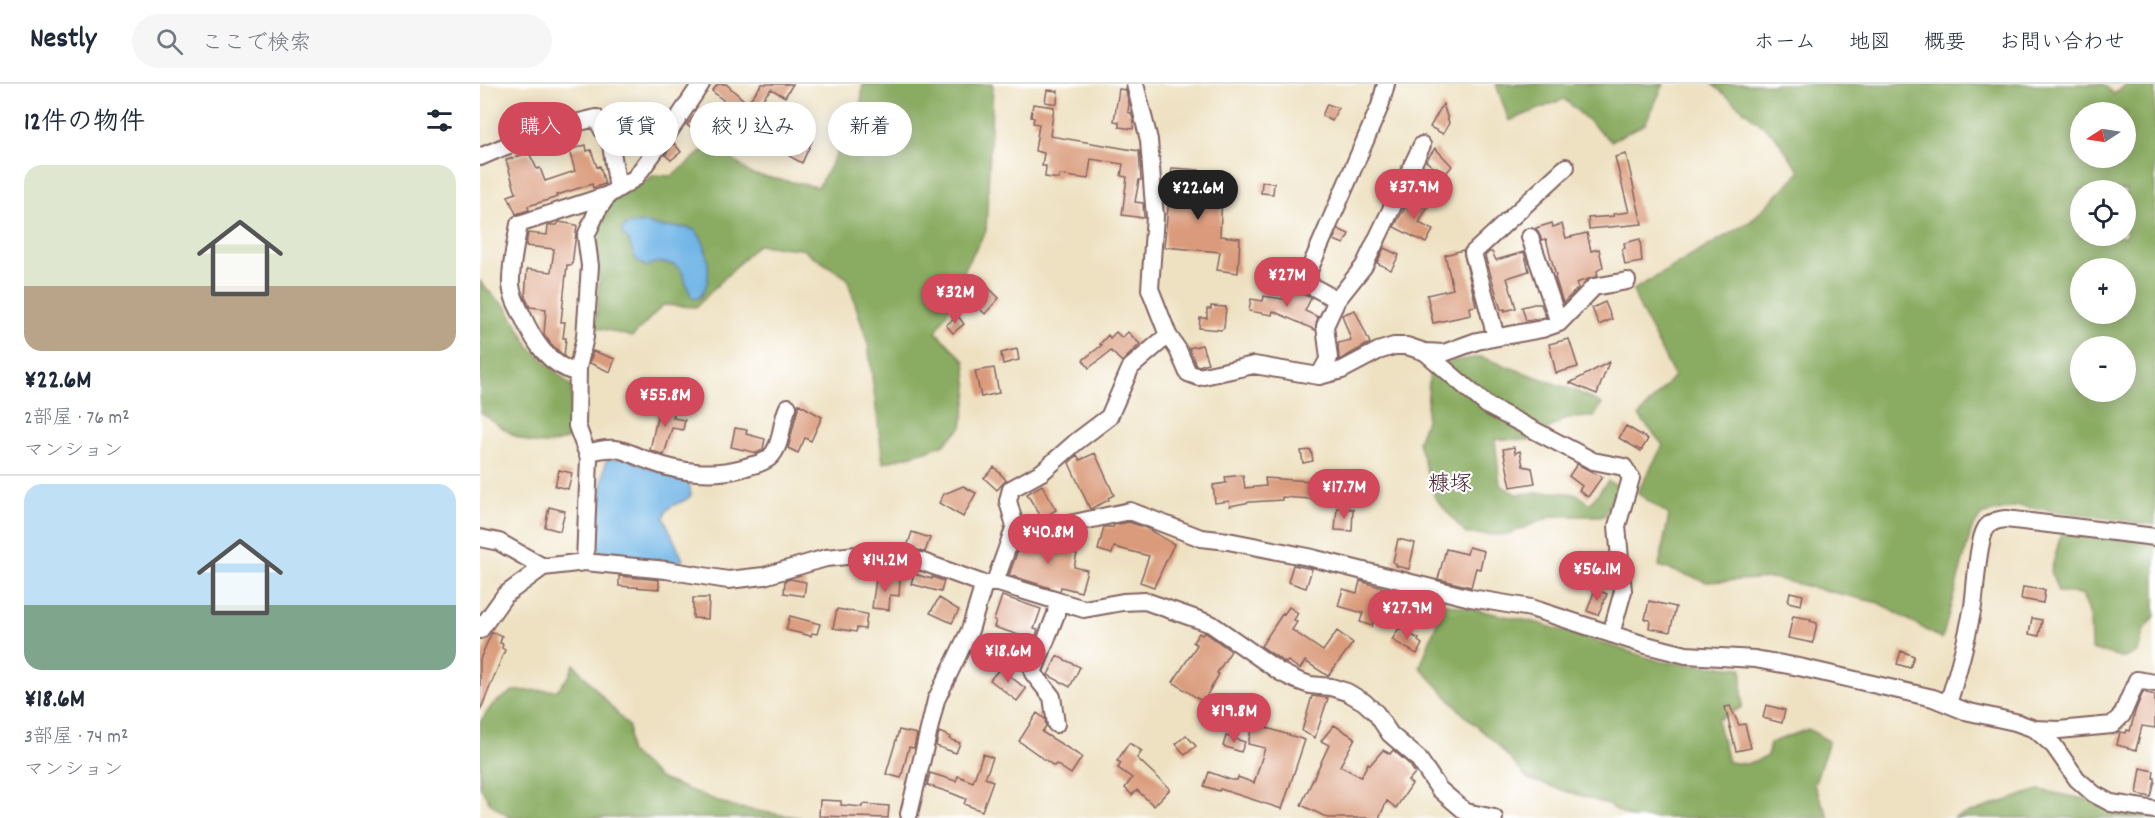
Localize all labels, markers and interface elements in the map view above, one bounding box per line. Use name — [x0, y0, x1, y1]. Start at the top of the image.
search box — [132, 14, 552, 68]
text: Nestly — [30, 21, 96, 61]
icon: search — [153, 25, 186, 58]
text: ここで検索 — [201, 29, 311, 60]
text: ホーム — [1754, 29, 1816, 59]
text: 地図 — [1849, 29, 1891, 59]
text: 概要 — [1924, 29, 1966, 59]
text: お問い合わせ — [1999, 29, 2125, 59]
chip: 購入 — [498, 102, 582, 156]
chip: 賃貸 — [594, 102, 678, 156]
chip: 絞り込み — [690, 102, 816, 156]
chip: 新着 — [828, 102, 912, 156]
north arrow — [2070, 102, 2136, 168]
map controls — [2070, 102, 2136, 402]
icon: filters — [423, 104, 456, 137]
text: 12件の物件 — [24, 105, 145, 142]
pin: ¥37.9M — [1365, 169, 1463, 220]
pin: ¥22.6M — [1149, 170, 1247, 221]
text: ¥37.9M — [1389, 174, 1439, 202]
text: ¥22.6M — [1172, 175, 1224, 203]
button: locate — [2070, 180, 2136, 246]
icon: home — [186, 204, 294, 312]
pin: ¥27M — [1251, 257, 1323, 308]
button: + — [2070, 258, 2136, 324]
text: ¥27M — [1268, 262, 1306, 290]
pin: ¥32M — [919, 274, 991, 325]
text: ¥32M — [935, 279, 975, 307]
button: − — [2070, 336, 2136, 402]
text: ¥22.6M — [24, 363, 92, 400]
pin: ¥55.8M — [616, 377, 714, 428]
text: ¥55.8M — [639, 382, 691, 410]
text: 2部屋 · 76 m² — [24, 405, 130, 433]
text: マンション — [24, 438, 123, 466]
pin: ¥17.7M — [1295, 469, 1393, 520]
district label: 糠塚 — [1428, 470, 1472, 501]
text: ¥17.7M — [1322, 474, 1366, 502]
pin: ¥40.8M — [999, 514, 1097, 565]
text: ¥40.8M — [1022, 519, 1074, 547]
icon: home — [186, 523, 294, 631]
pin: ¥14.2M — [836, 542, 934, 593]
text: ¥14.2M — [862, 547, 908, 575]
pin: ¥56.1M — [1548, 551, 1646, 602]
text: ¥56.1M — [1573, 556, 1621, 584]
pin: ¥27.9M — [1358, 590, 1456, 641]
text: ¥27.9M — [1382, 595, 1432, 623]
pin: ¥18.6M — [959, 633, 1057, 684]
text: ¥18.6M — [985, 638, 1031, 666]
text: ¥18.6M — [24, 682, 85, 719]
pin: ¥19.8M — [1185, 693, 1283, 744]
text: ¥19.8M — [1211, 698, 1257, 726]
text: 3部屋 · 74 m² — [24, 724, 128, 752]
text: マンション — [24, 757, 123, 785]

